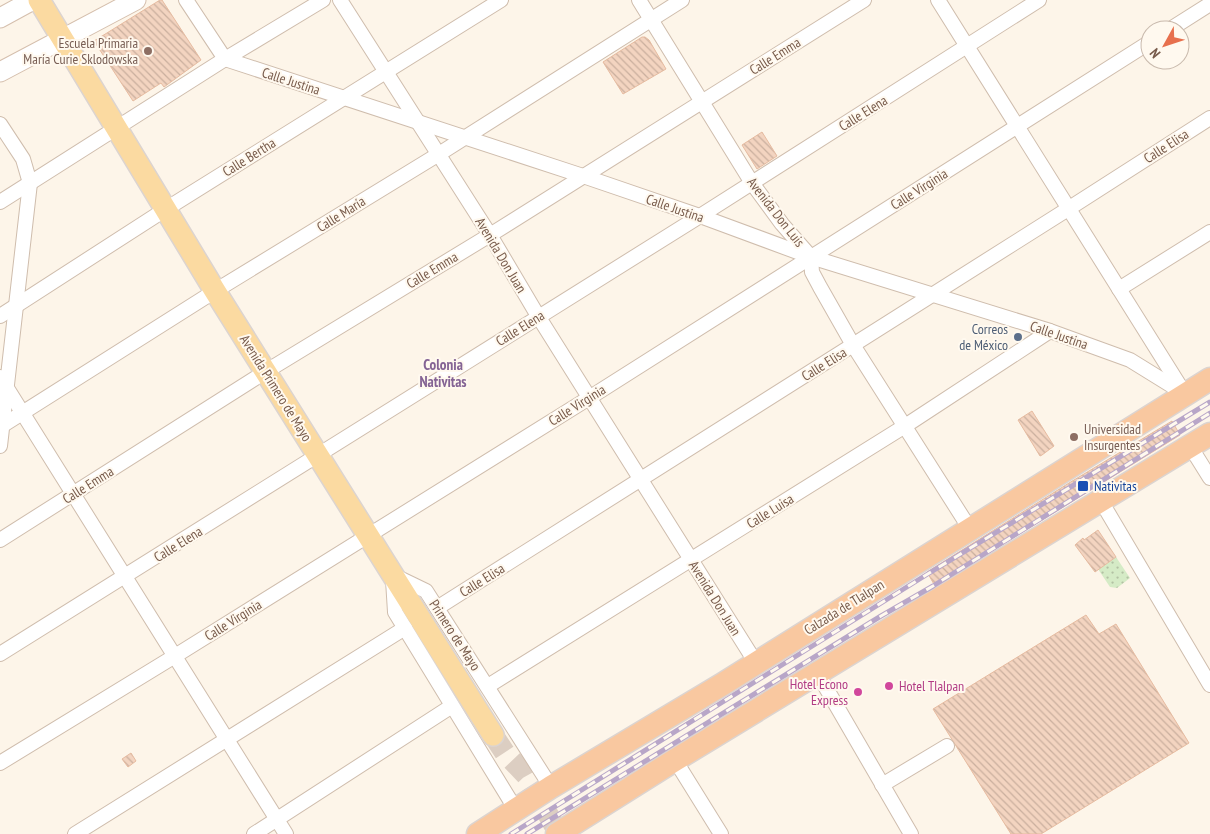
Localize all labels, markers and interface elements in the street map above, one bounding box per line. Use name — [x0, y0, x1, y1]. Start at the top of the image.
north arrow — [1140, 20, 1190, 70]
street label: Calle Emma — [746, 33, 804, 79]
place label: Escuela Primaria María Curie Sklodowska — [23, 34, 138, 68]
marker: Escuela Primaria María Curie Sklodowska — [142, 45, 154, 57]
text: N — [1146, 45, 1164, 62]
street label: Calle Justina — [260, 63, 322, 99]
street label: Calle Elena — [835, 91, 891, 135]
street label: Calle Elisa — [1140, 125, 1192, 167]
street label: Calle Bertha — [219, 134, 279, 180]
street label: Calle Virginia — [887, 164, 951, 214]
street label: Avenida Don Luis — [743, 174, 809, 251]
street label: Calle Justina — [644, 190, 706, 226]
street label: Calle María — [313, 192, 369, 236]
street label: Avenida Don Juan — [471, 214, 531, 296]
street label: Calle Emma — [403, 248, 461, 292]
street label: Calle Elena — [492, 306, 548, 350]
street label: Calle Justina — [1028, 317, 1090, 353]
place label: Correos de México — [959, 320, 1008, 354]
street label: Avenida Primero de Mayo — [236, 331, 316, 445]
marker: Correos de México — [1012, 331, 1024, 343]
street label: Calle Elisa — [798, 343, 850, 385]
district label: Colonia Nativitas — [419, 355, 467, 391]
street label: Calle Virginia — [545, 380, 609, 430]
place label: Universidad Insurgentes — [1084, 420, 1141, 454]
marker: Universidad Insurgentes — [1068, 431, 1080, 443]
street label: Calle Emma — [59, 462, 117, 508]
place label: Nativitas — [1094, 477, 1137, 495]
marker: Nativitas — [1076, 479, 1090, 493]
street label: Calle Luisa — [743, 490, 797, 532]
street label: Calle Elena — [150, 522, 206, 566]
street label: Avenida Don Juan — [685, 557, 745, 639]
street label: Calle Elisa — [456, 559, 508, 601]
street label: Calzada de Tlalpan — [801, 575, 887, 639]
street label: Calle Virginia — [201, 595, 265, 645]
street label: Primero de Mayo — [425, 596, 485, 674]
place label: Hotel Econo Express — [790, 675, 848, 709]
place label: Hotel Tlalpan — [899, 677, 964, 695]
marker: Hotel Tlalpan — [883, 680, 895, 692]
marker: Hotel Econo Express — [852, 686, 864, 698]

